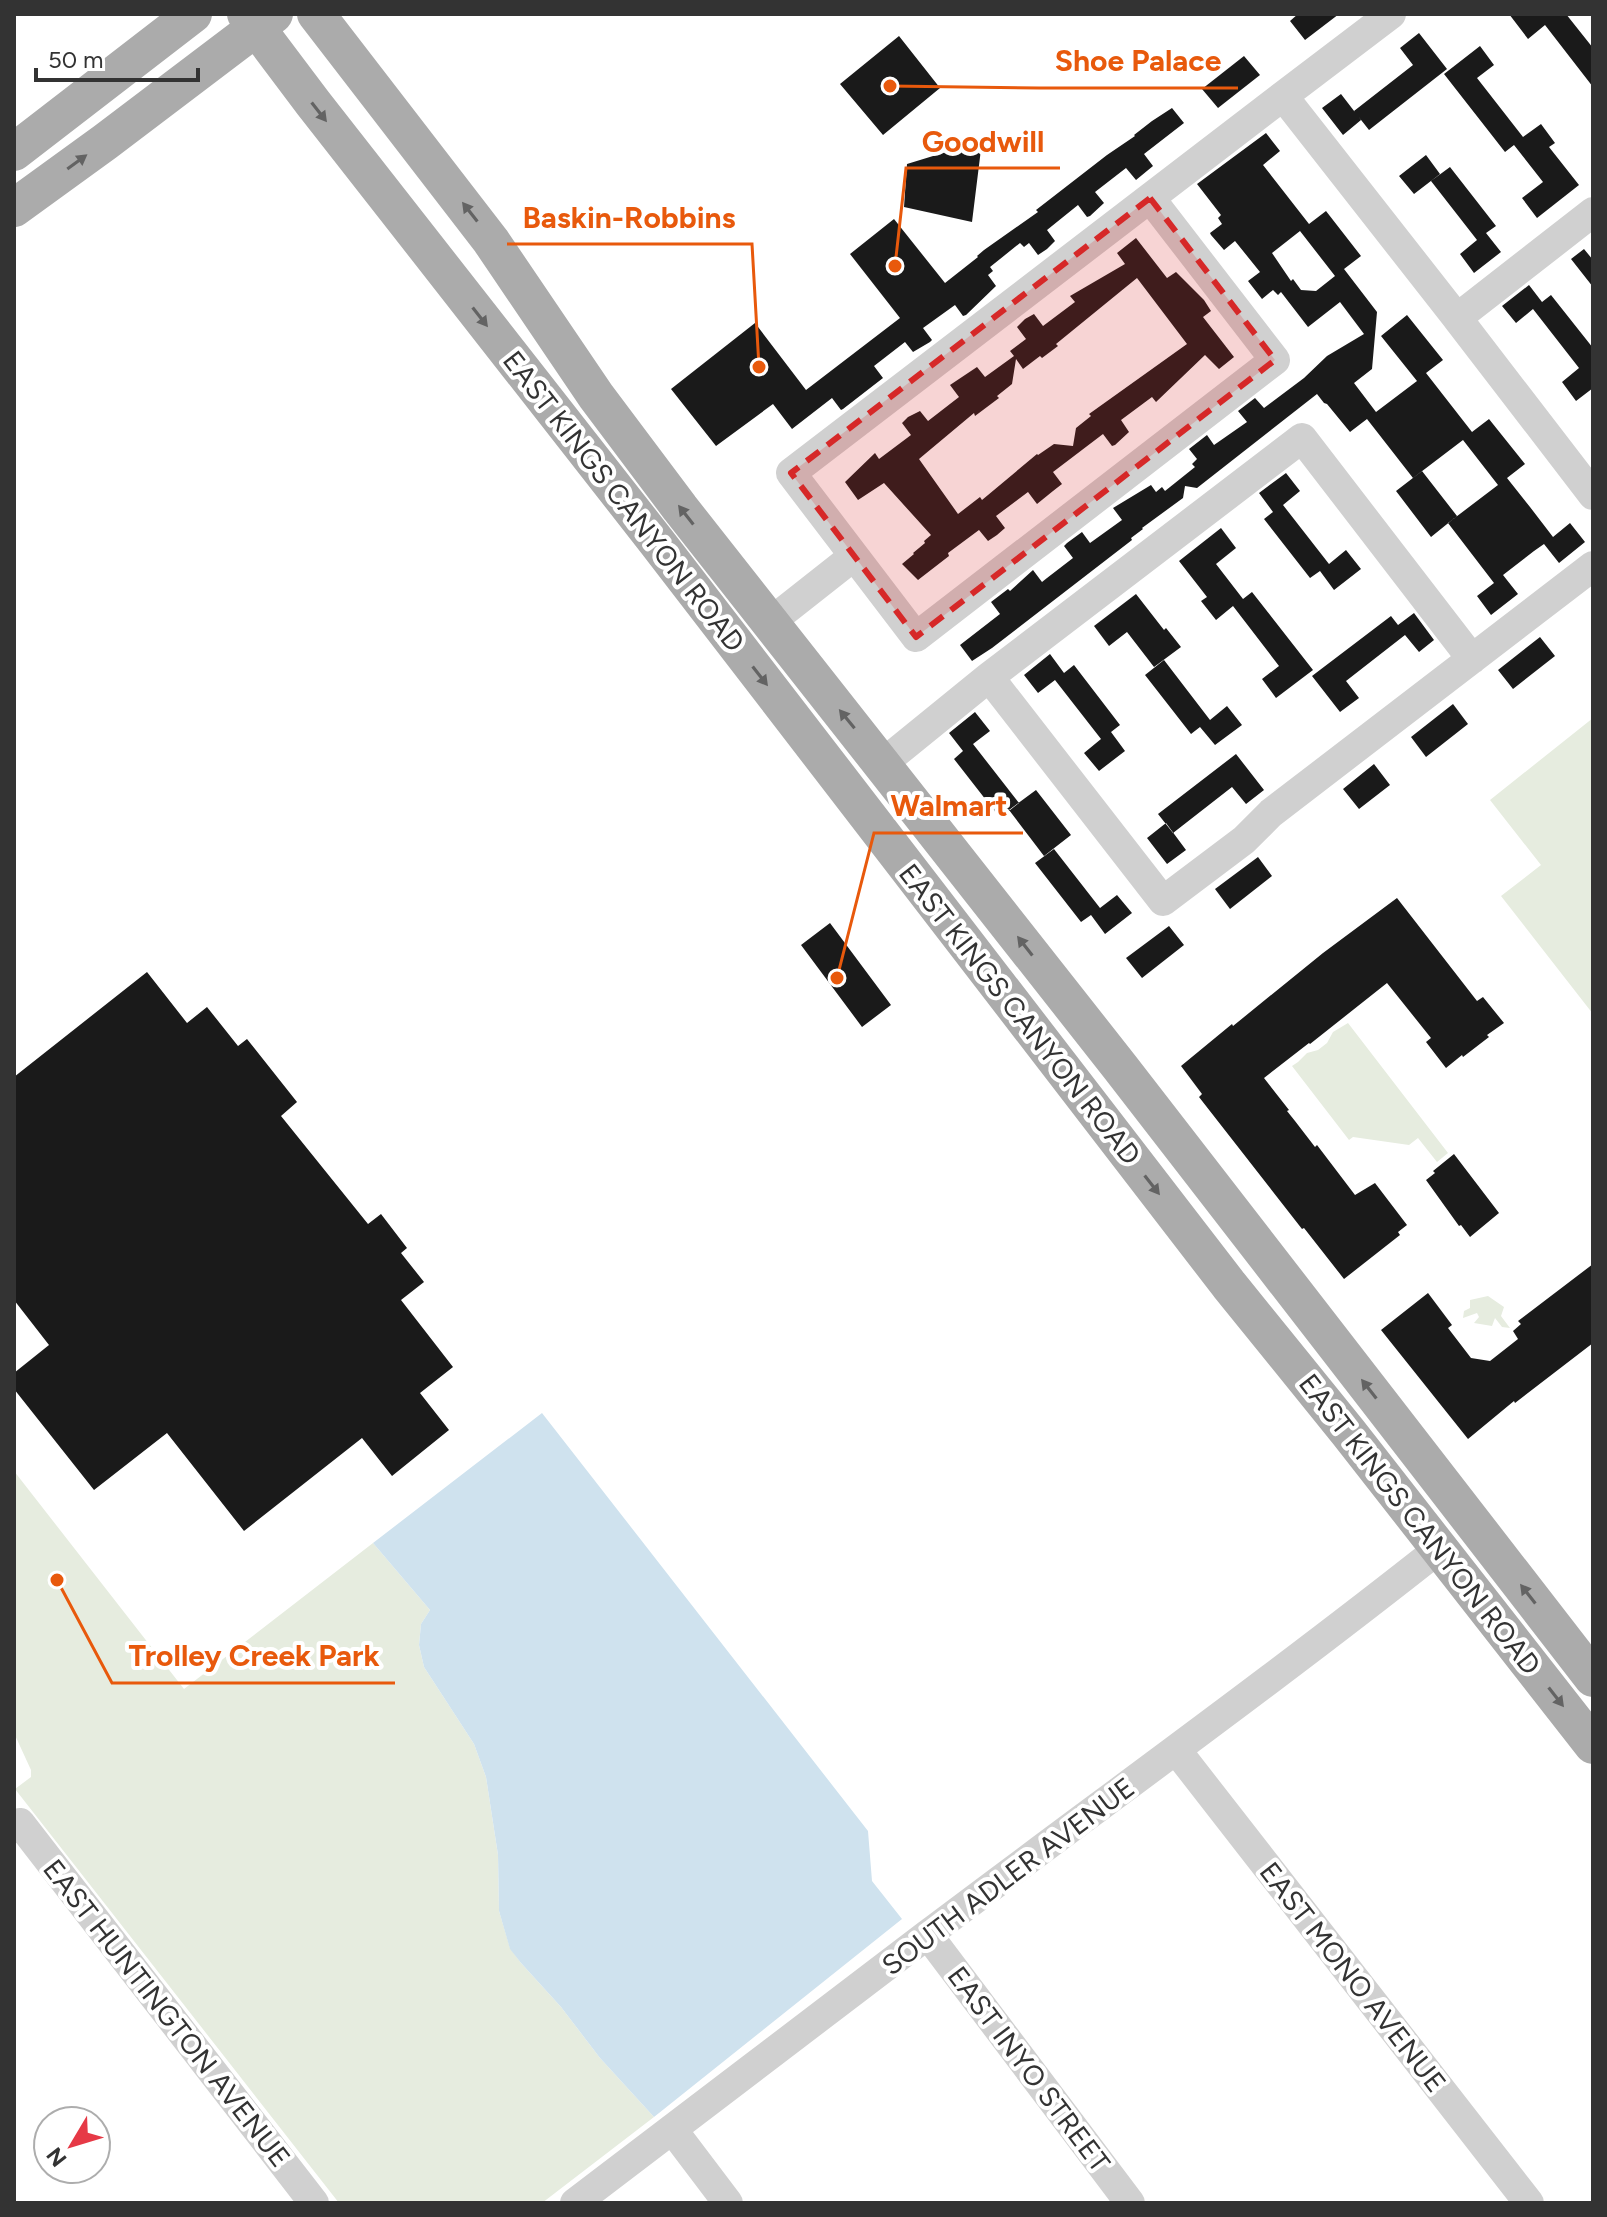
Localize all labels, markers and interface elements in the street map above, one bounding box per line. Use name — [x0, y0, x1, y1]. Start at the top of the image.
scale bar — [36, 32, 198, 82]
callout: Shoe Palace — [1039, 34, 1238, 88]
text: Shoe Palace — [1055, 42, 1222, 79]
text: 50 m — [48, 45, 104, 74]
one-way arrow — [311, 102, 327, 122]
callout: Goodwill — [906, 114, 1060, 168]
text: Goodwill — [922, 123, 1044, 160]
one-way arrow — [67, 155, 88, 170]
callout: Baskin-Robbins — [507, 190, 752, 244]
text: Baskin-Robbins — [522, 199, 736, 236]
one-way arrow — [462, 202, 478, 222]
one-way arrow — [471, 307, 487, 327]
street label: EAST KINGS CANYON ROAD — [496, 344, 752, 658]
one-way arrow — [678, 505, 694, 525]
one-way arrow — [751, 666, 767, 687]
one-way arrow — [839, 709, 856, 729]
callout: Walmart — [874, 779, 1023, 833]
text: Walmart — [890, 787, 1008, 824]
street label: EAST KINGS CANYON ROAD — [892, 857, 1148, 1171]
one-way arrow — [1017, 936, 1033, 956]
one-way arrow — [1144, 1175, 1160, 1195]
street label: EAST KINGS CANYON ROAD — [1292, 1367, 1548, 1681]
one-way arrow — [1361, 1379, 1378, 1399]
one-way arrow — [1520, 1584, 1537, 1604]
callout: Trolley Creek Park — [112, 1629, 395, 1683]
text: Trolley Creek Park — [128, 1637, 380, 1674]
one-way arrow — [1547, 1687, 1563, 1707]
street label: SOUTH ADLER AVENUE — [875, 1770, 1141, 1982]
street label: EAST HUNTINGTON AVENUE — [36, 1852, 298, 2174]
street label: EAST MONO AVENUE — [1253, 1855, 1453, 2099]
street label: EAST INYO STREET — [941, 1959, 1118, 2179]
north arrow — [32, 2105, 112, 2185]

